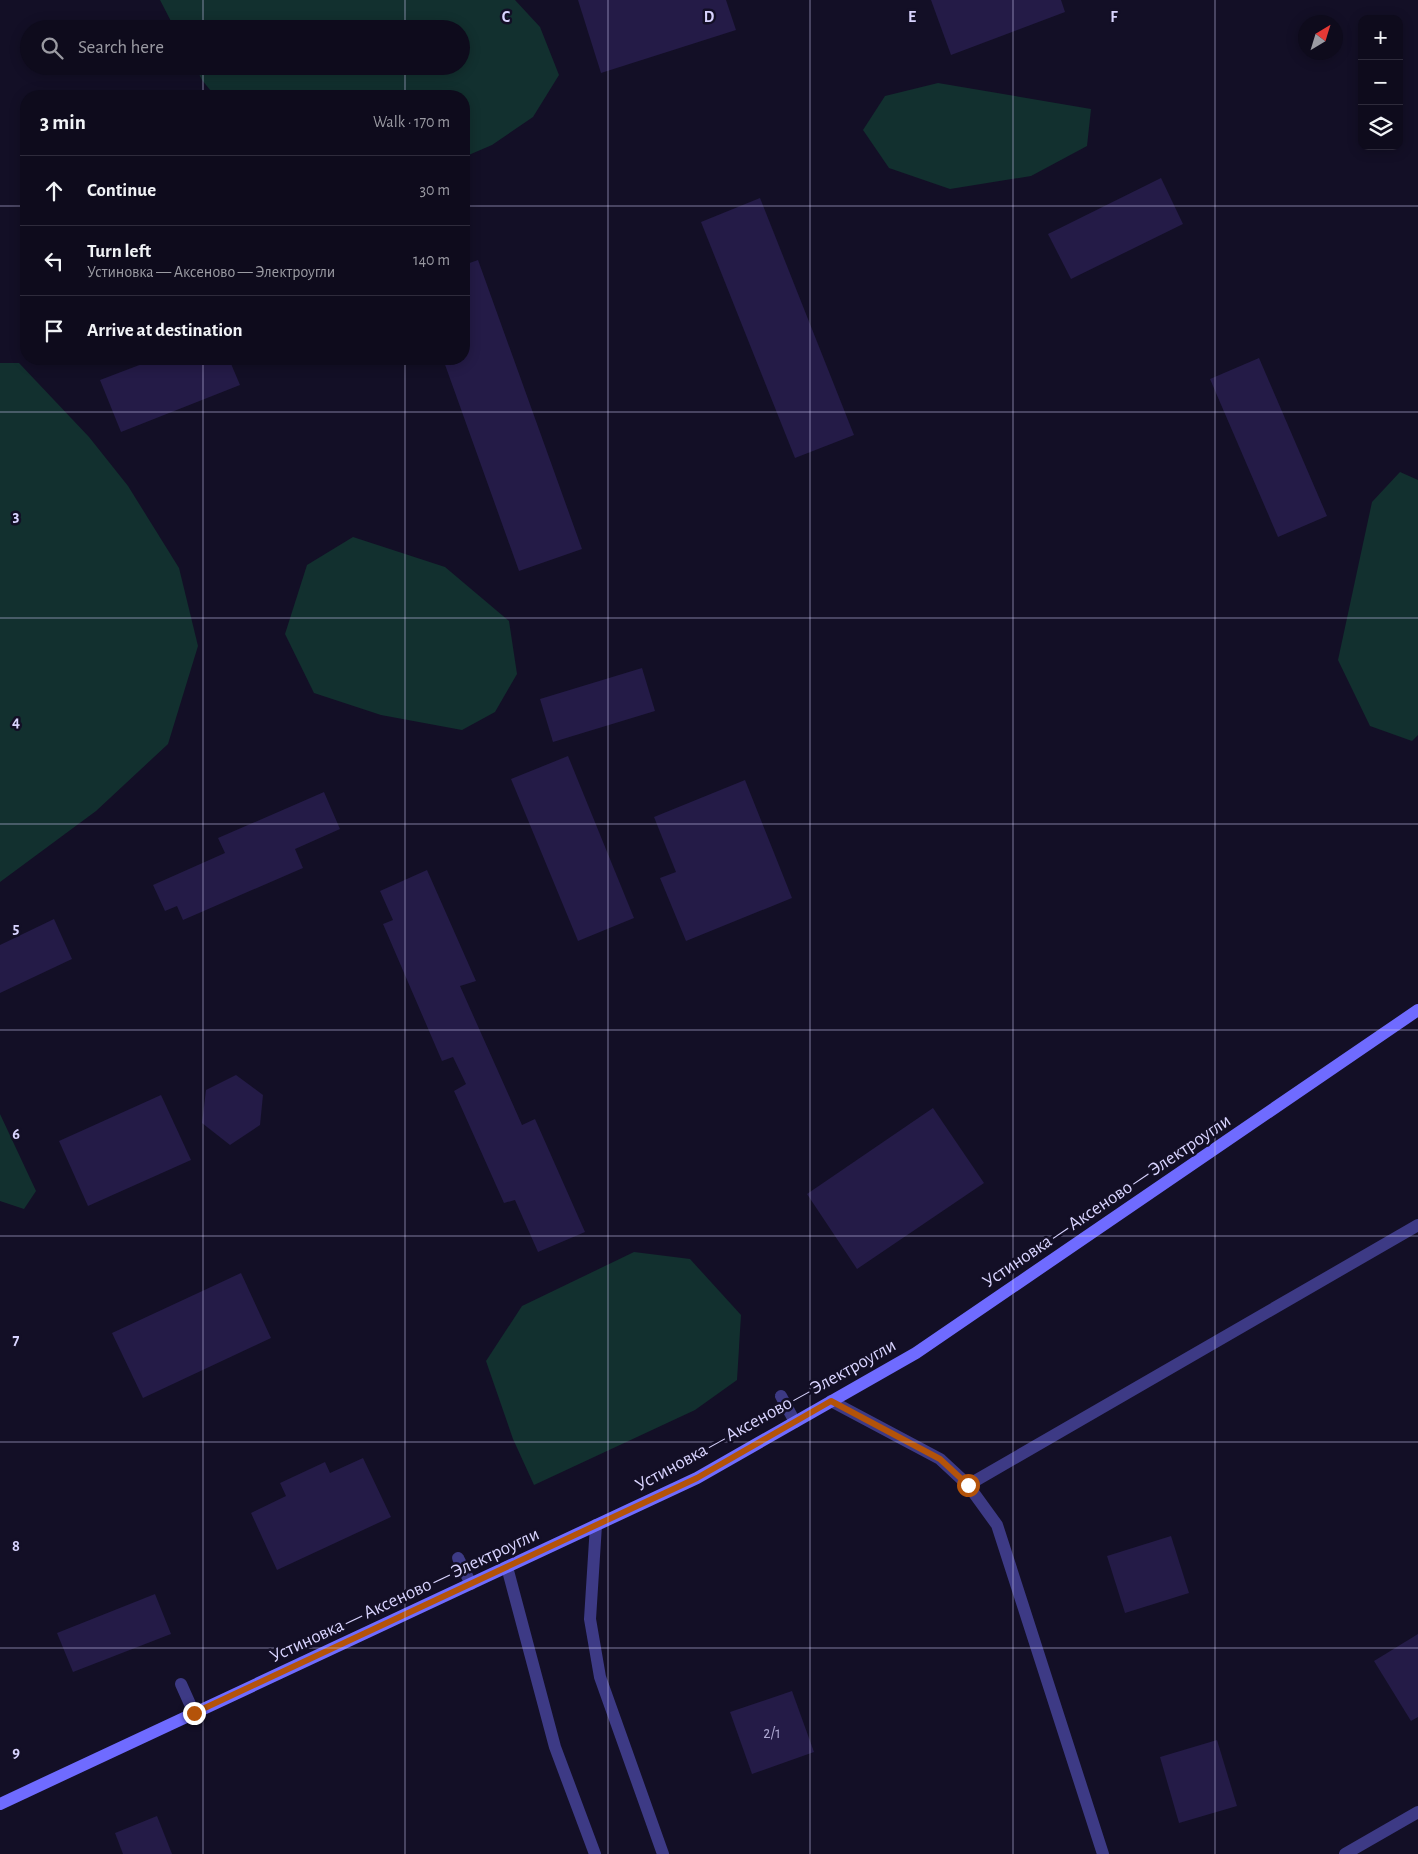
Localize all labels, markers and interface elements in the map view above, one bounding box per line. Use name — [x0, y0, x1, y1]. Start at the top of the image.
text: C — [502, 9, 511, 25]
text: D — [704, 9, 715, 25]
text: E — [908, 9, 916, 25]
text: F — [1110, 9, 1118, 25]
north arrow — [1298, 15, 1343, 60]
map controls — [1358, 15, 1403, 150]
button: + — [1358, 15, 1403, 60]
search box — [20, 20, 470, 75]
icon: search — [38, 34, 66, 62]
text: Search here — [78, 38, 164, 57]
button: − — [1358, 60, 1403, 105]
button: layers — [1358, 105, 1403, 150]
text: 3 min — [40, 112, 86, 133]
text: Walk · 170 m — [373, 114, 450, 130]
icon: ahead — [40, 177, 68, 205]
text: Continue — [87, 181, 156, 200]
text: 30 m — [420, 182, 450, 198]
text: Turn left — [87, 242, 151, 261]
icon: left — [40, 247, 68, 275]
text: 140 m — [413, 252, 450, 268]
text: Устиновка — Аксеново — Электроугли — [87, 264, 335, 280]
icon: arrive — [40, 317, 68, 345]
text: Arrive at destination — [87, 321, 243, 340]
text: 3 — [13, 508, 20, 524]
text: 4 — [12, 714, 20, 730]
text: 5 — [13, 920, 20, 936]
street label: Устиновка — Аксеново — Электроугли — [979, 1111, 1234, 1292]
text: 6 — [12, 1126, 20, 1142]
text: 7 — [13, 1332, 20, 1348]
street label: Устиновка — Аксеново — Электроугли — [632, 1336, 899, 1495]
route start — [957, 1474, 980, 1497]
street label: Устиновка — Аксеново — Электроугли — [267, 1524, 542, 1666]
text: 8 — [12, 1538, 20, 1554]
route end — [183, 1702, 206, 1725]
house number: 2/1 — [763, 1725, 781, 1741]
text: 9 — [12, 1744, 20, 1760]

